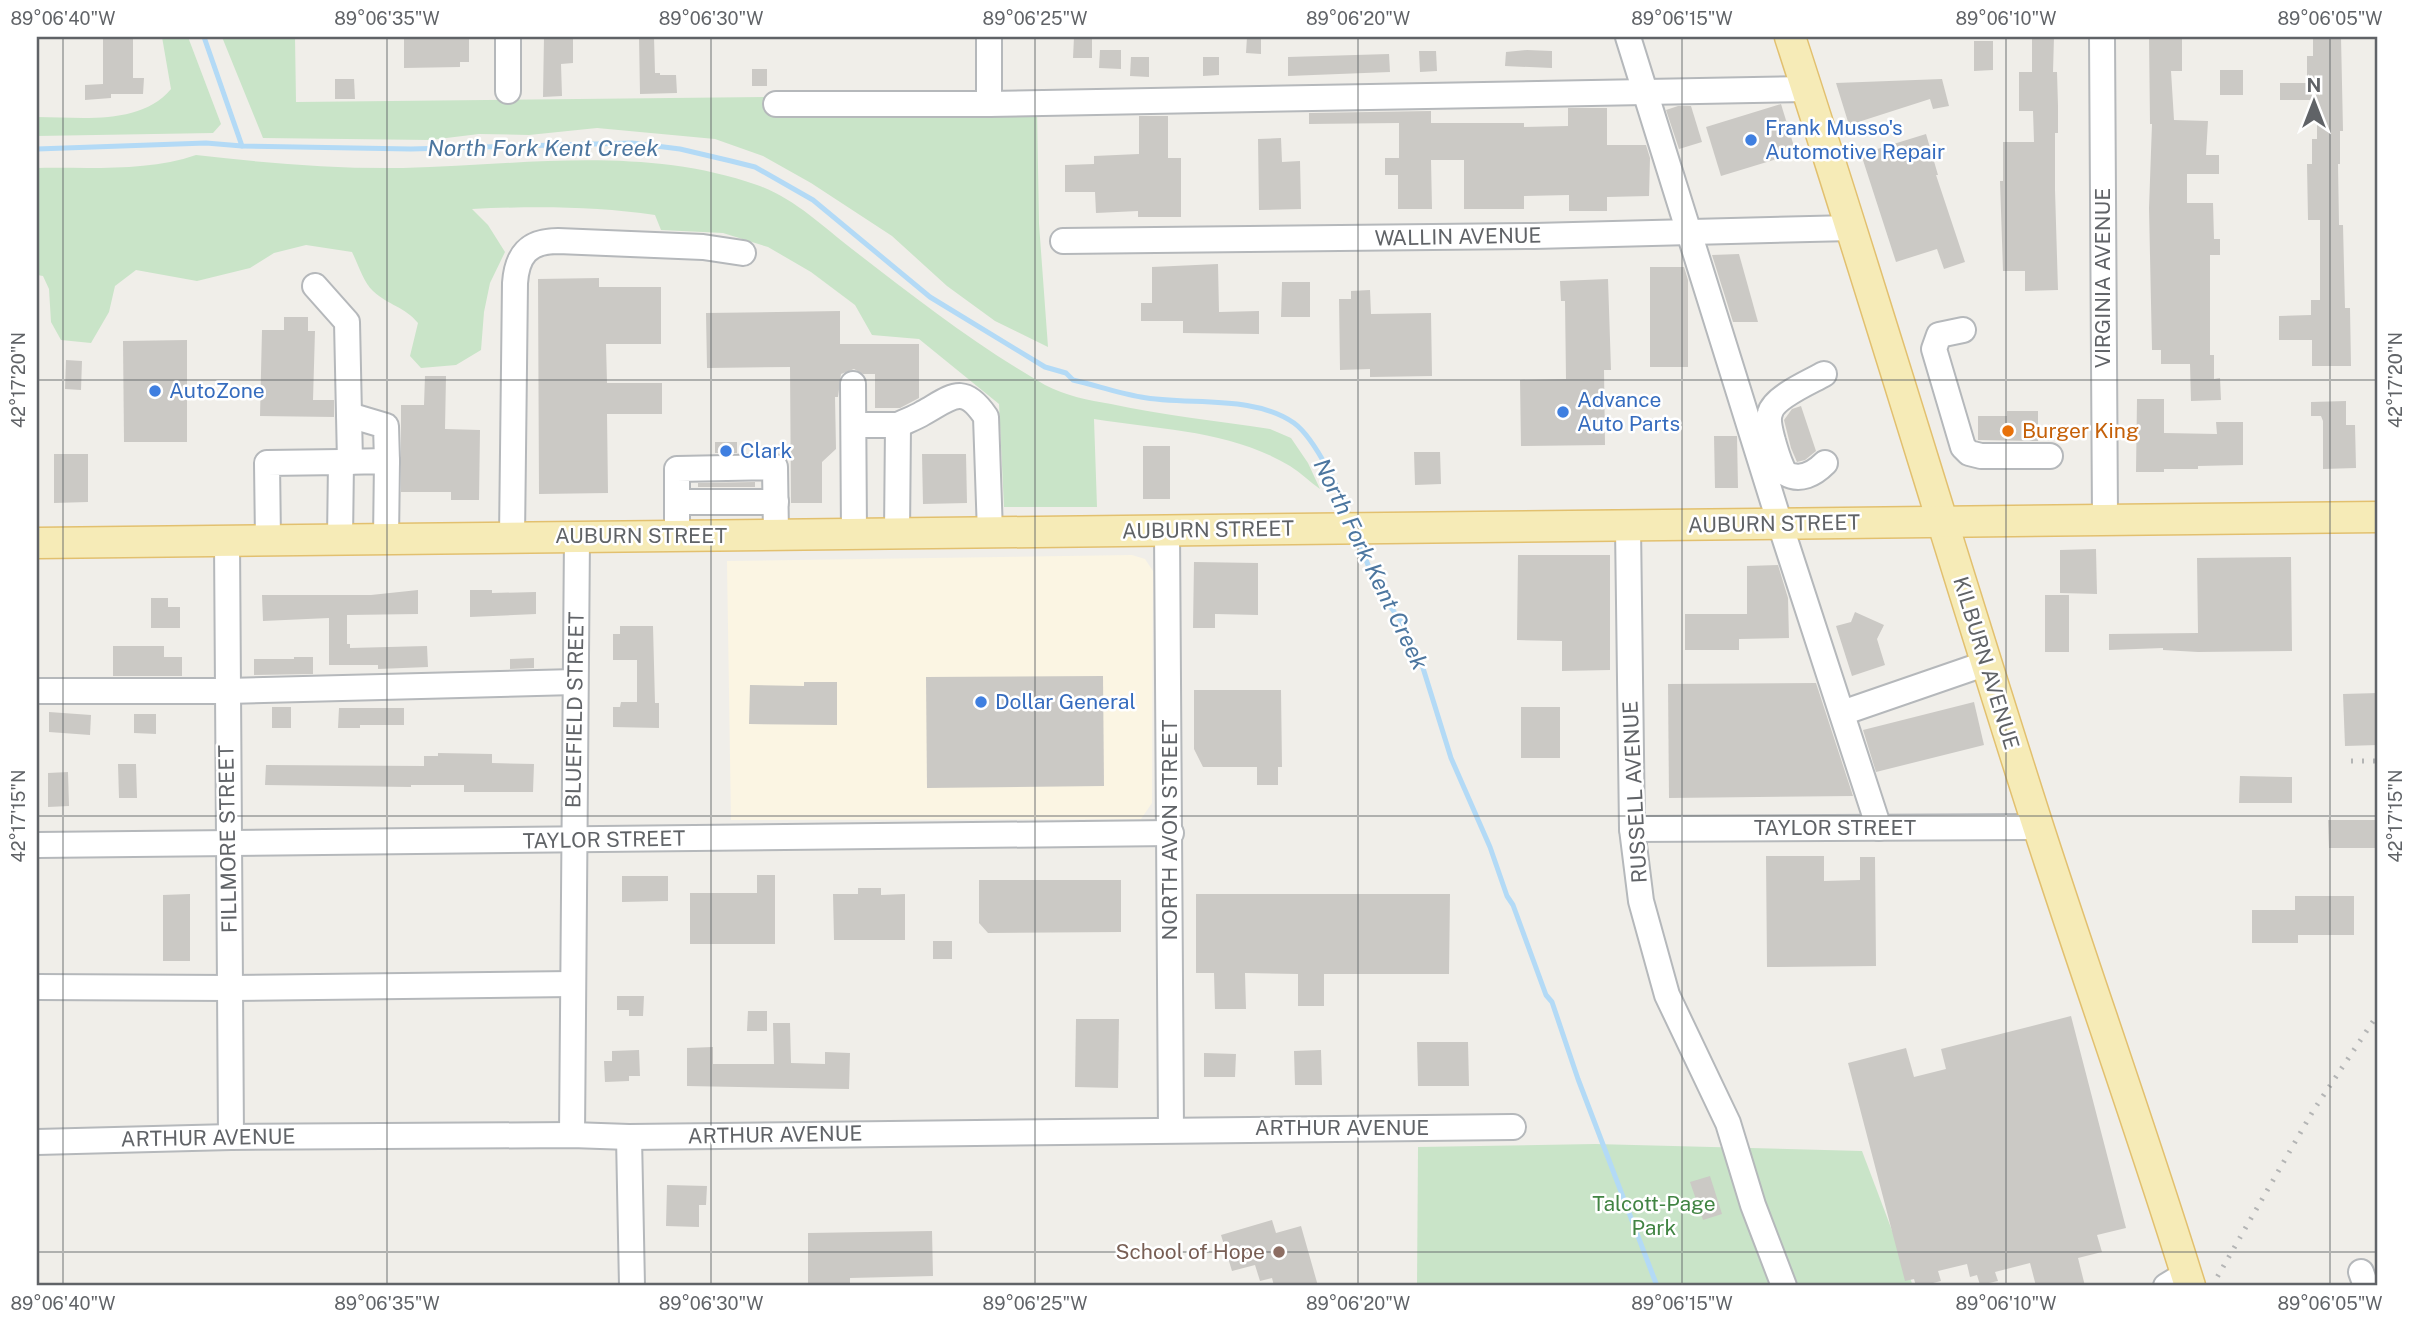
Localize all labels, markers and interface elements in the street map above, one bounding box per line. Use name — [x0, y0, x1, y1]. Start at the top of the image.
text: 89°06'40"W — [11, 8, 115, 29]
text: 89°06'35"W — [334, 8, 440, 29]
text: 89°06'30"W — [659, 8, 763, 29]
text: 89°06'25"W — [983, 8, 1087, 29]
text: 89°06'20"W — [1306, 8, 1410, 29]
text: 89°06'15"W — [1631, 8, 1733, 29]
text: 89°06'10"W — [1956, 8, 2056, 29]
text: 89°06'05"W — [2277, 8, 2383, 29]
north arrow — [2278, 66, 2348, 136]
text: N — [2307, 74, 2321, 96]
place label: Frank Musso's Automotive Repair — [1765, 115, 1945, 164]
marker: Frank Musso's Automotive Repair — [1743, 132, 1759, 148]
water label: North Fork Kent Creek — [427, 134, 659, 161]
street label: VIRGINIA AVENUE — [2090, 188, 2115, 368]
street label: WALLIN AVENUE — [1374, 223, 1542, 250]
text: 42°17'20"N — [8, 332, 29, 428]
text: 42°17'20"N — [2385, 332, 2406, 428]
place label: AutoZone — [169, 378, 265, 403]
marker: AutoZone — [147, 383, 163, 399]
place label: Advance Auto Parts — [1577, 387, 1680, 436]
marker: Advance Auto Parts — [1555, 404, 1571, 420]
place label: Burger King — [2022, 418, 2139, 443]
marker: Burger King — [2000, 423, 2016, 439]
place label: Clark — [740, 438, 793, 463]
marker: Clark — [718, 443, 734, 459]
water label: North Fork Kent Creek — [1309, 454, 1435, 674]
street label: AUBURN STREET — [1688, 509, 1860, 538]
street label: AUBURN STREET — [1122, 515, 1294, 544]
street label: AUBURN STREET — [555, 523, 727, 548]
street label: KILBURN AVENUE — [1948, 573, 2025, 752]
street label: BLUEFIELD STREET — [560, 612, 589, 808]
place label: Dollar General — [995, 689, 1136, 714]
marker: Dollar General — [973, 694, 989, 710]
street label: RUSSELL AVENUE — [1617, 700, 1652, 884]
street label: NORTH AVON STREET — [1157, 720, 1182, 940]
street label: FILLMORE STREET — [213, 745, 242, 933]
text: 42°17'15"N — [8, 769, 29, 863]
text: 42°17'15"N — [2385, 769, 2406, 863]
street label: TAYLOR STREET — [1754, 815, 1916, 840]
street label: TAYLOR STREET — [523, 826, 685, 853]
street label: ARTHUR AVENUE — [1255, 1115, 1429, 1140]
street label: ARTHUR AVENUE — [687, 1120, 863, 1149]
street label: ARTHUR AVENUE — [120, 1123, 296, 1152]
park label: Talcott-Page Park — [1592, 1191, 1716, 1240]
place label: School of Hope — [1116, 1239, 1265, 1264]
marker: School of Hope — [1271, 1244, 1287, 1260]
text: 89°06'40"W — [11, 1293, 115, 1314]
text: 89°06'35"W — [334, 1293, 440, 1314]
text: 89°06'30"W — [659, 1293, 763, 1314]
text: 89°06'25"W — [983, 1293, 1087, 1314]
text: 89°06'20"W — [1306, 1293, 1410, 1314]
text: 89°06'15"W — [1631, 1293, 1733, 1314]
text: 89°06'10"W — [1956, 1293, 2056, 1314]
text: 89°06'05"W — [2277, 1293, 2383, 1314]

